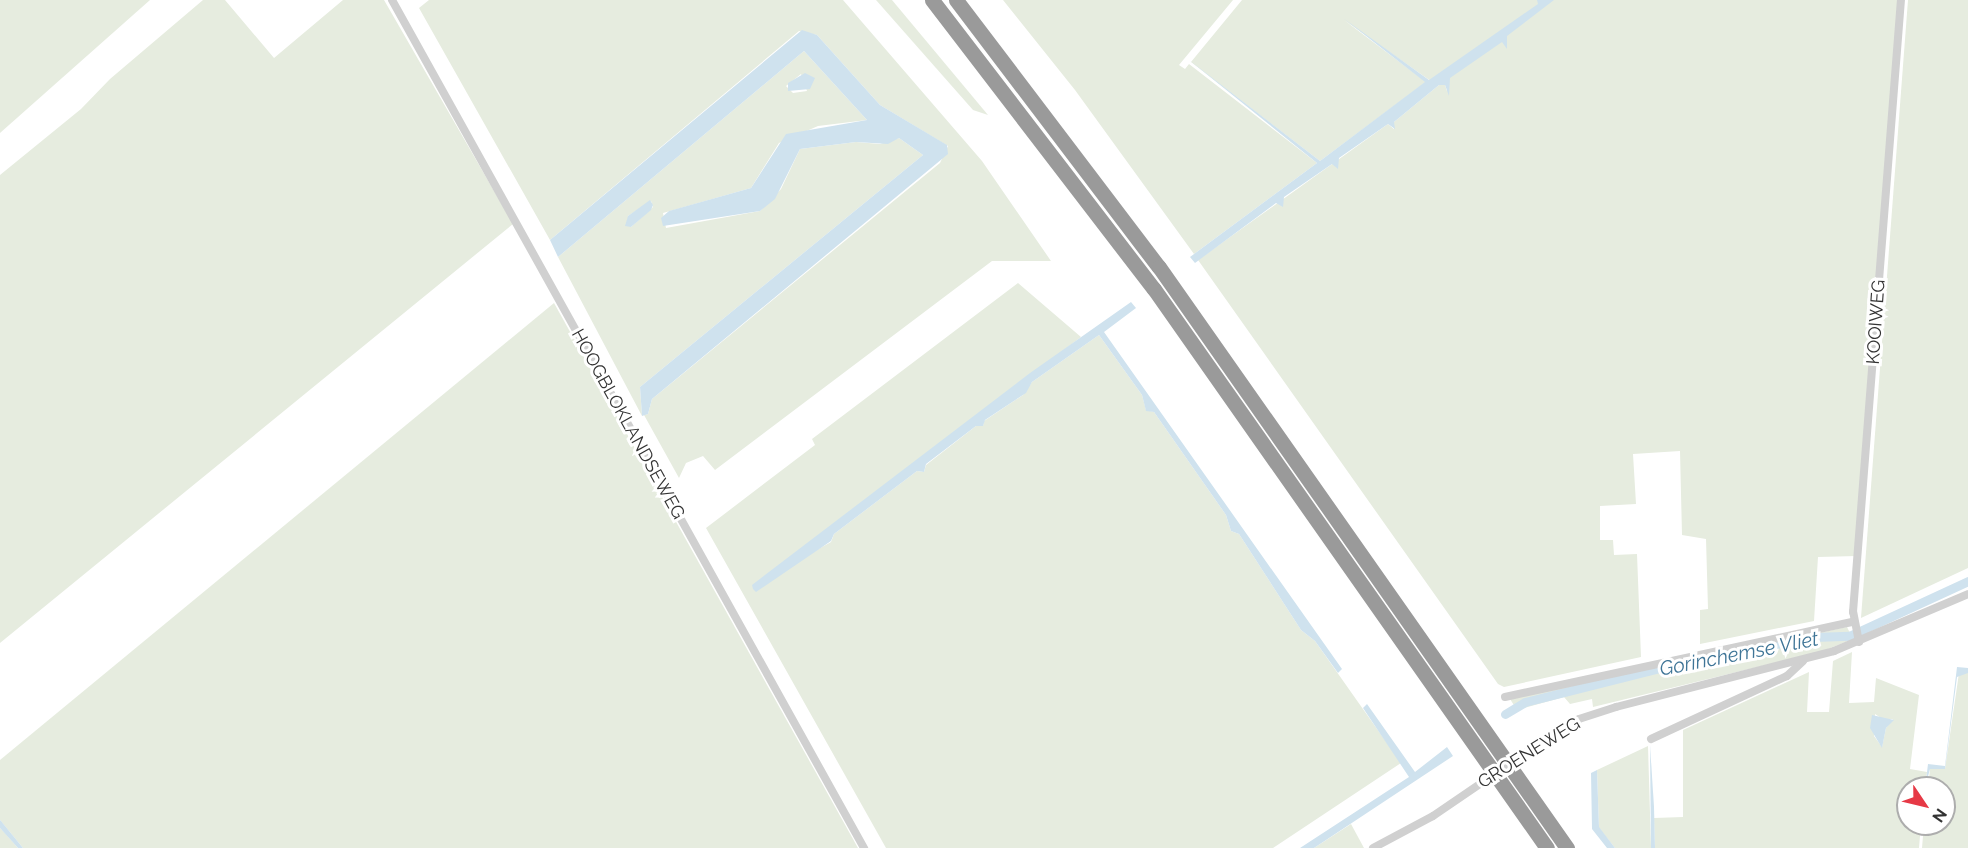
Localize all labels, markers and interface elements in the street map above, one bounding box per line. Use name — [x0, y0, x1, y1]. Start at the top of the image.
street label: KOOIWEG — [1862, 279, 1890, 365]
street label: HOOGBLOKLANDSEWEG — [567, 325, 689, 523]
water label: Gorinchemse Vliet — [1657, 627, 1821, 681]
street label: GROENEWEG — [1474, 713, 1584, 793]
north arrow — [1896, 776, 1956, 836]
text: N — [1928, 805, 1951, 826]

